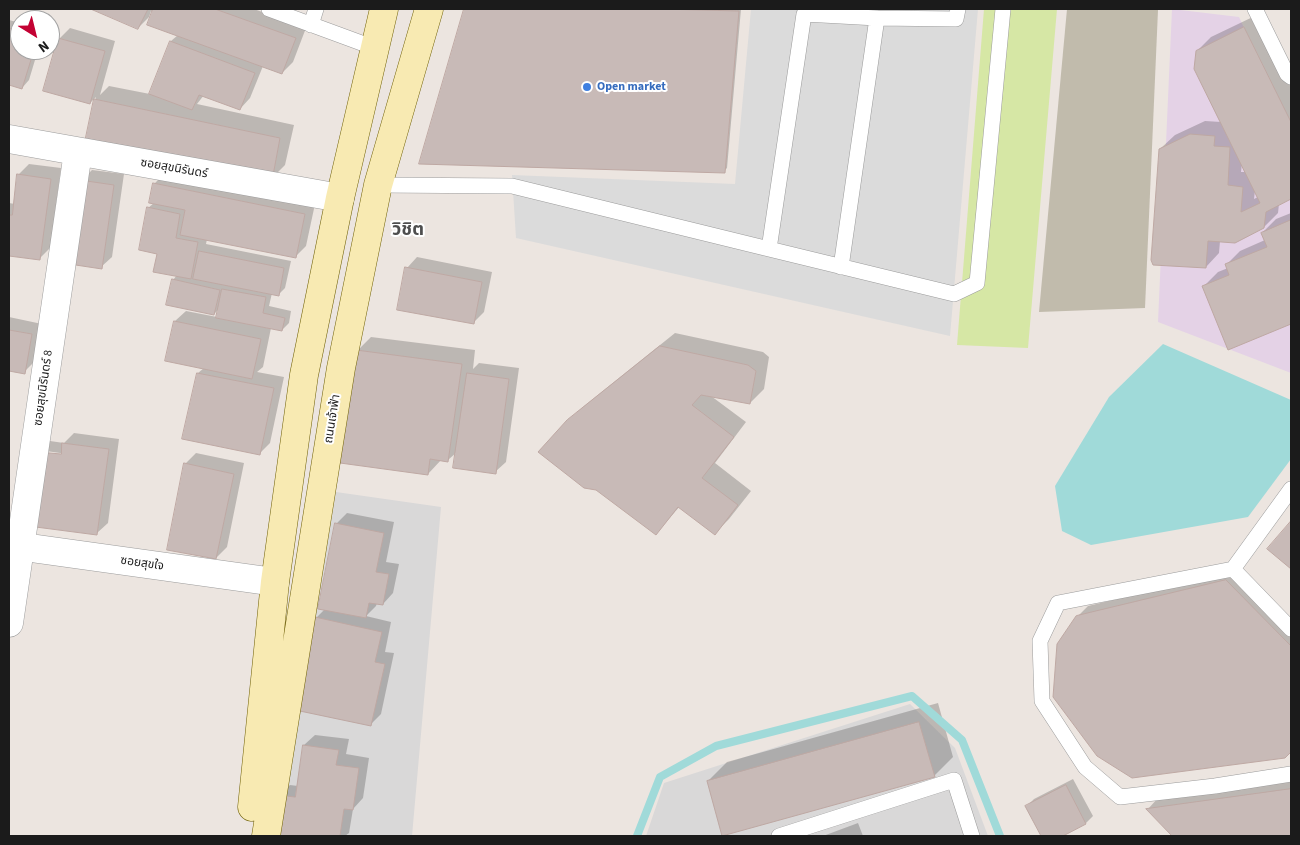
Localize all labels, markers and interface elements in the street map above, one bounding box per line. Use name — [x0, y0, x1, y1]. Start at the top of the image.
north arrow — [10, 10, 60, 60]
text: N — [34, 35, 53, 57]
place label: Open market — [597, 80, 666, 94]
marker: Open market — [581, 81, 593, 93]
street label: ซอยสุขนิรันดร์ — [139, 156, 209, 182]
district label: วิชิต — [392, 220, 424, 242]
street label: ซอยสุขนิรันดร์ 8 — [32, 349, 56, 427]
street label: ถนนเจ้าฟ้า — [322, 393, 344, 445]
street label: ซอยสุขใจ — [119, 554, 165, 574]

